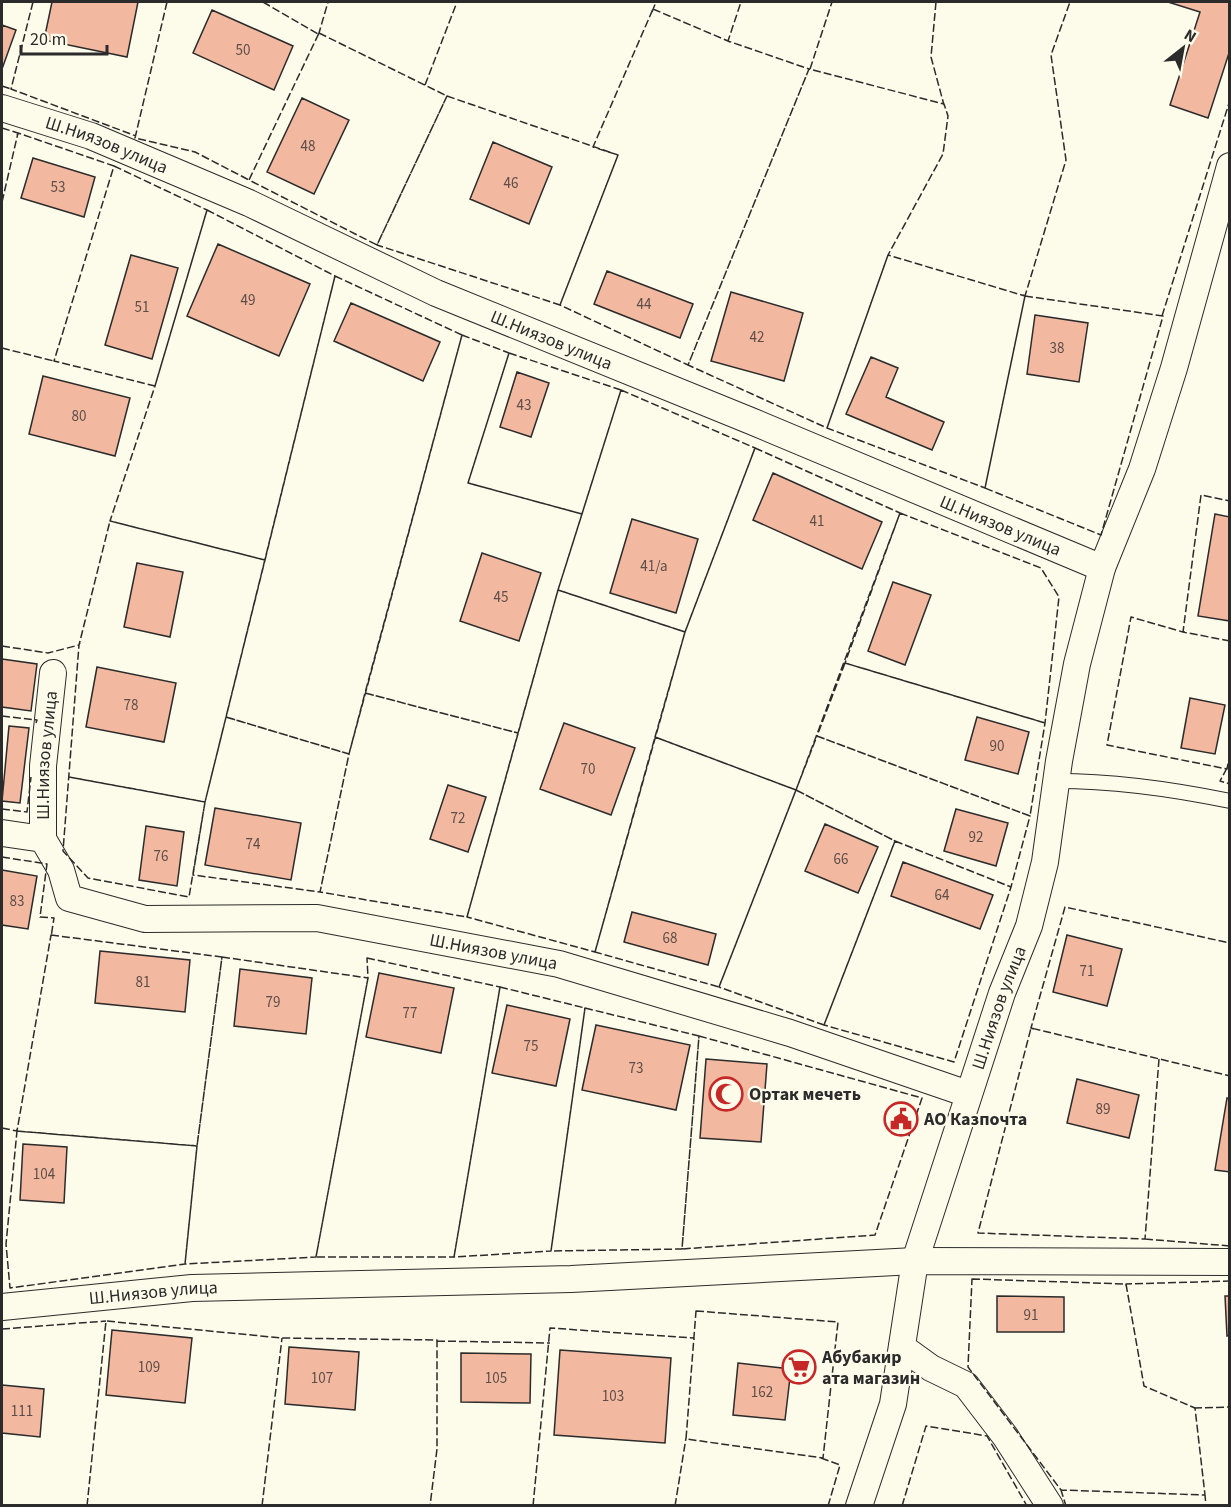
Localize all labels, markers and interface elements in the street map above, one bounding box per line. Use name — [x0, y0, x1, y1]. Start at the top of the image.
scale bar — [21, 18, 106, 56]
north arrow — [1153, 18, 1213, 78]
text: N — [1180, 24, 1200, 48]
text: 20 m — [30, 27, 66, 52]
house number: 50 — [236, 40, 250, 61]
street label: Ш.Ниязов улица — [42, 110, 172, 180]
house number: 48 — [301, 136, 315, 157]
house number: 46 — [504, 173, 518, 194]
house number: 53 — [51, 177, 65, 198]
house number: 49 — [241, 290, 255, 311]
house number: 44 — [637, 294, 652, 315]
house number: 51 — [135, 297, 149, 318]
street label: Ш.Ниязов улица — [487, 304, 616, 376]
house number: 42 — [750, 327, 764, 348]
house number: 38 — [1050, 338, 1064, 359]
house number: 43 — [517, 395, 531, 416]
house number: 80 — [72, 406, 86, 427]
street label: Ш.Ниязов улица — [936, 489, 1065, 563]
house number: 41 — [810, 511, 824, 532]
house number: 41/а — [640, 556, 668, 577]
house number: 45 — [494, 587, 508, 608]
street label: Ш.Ниязов улица — [31, 689, 64, 820]
house number: 78 — [124, 695, 138, 716]
house number: 90 — [990, 736, 1004, 757]
house number: 70 — [581, 759, 595, 780]
house number: 72 — [451, 808, 465, 829]
house number: 92 — [969, 827, 983, 848]
house number: 74 — [246, 834, 261, 855]
house number: 76 — [154, 846, 168, 867]
house number: 66 — [834, 849, 848, 870]
house number: 64 — [935, 885, 950, 906]
house number: 83 — [10, 891, 24, 912]
street label: Ш.Ниязов улица — [428, 928, 559, 976]
house number: 68 — [663, 928, 677, 949]
street label: Ш.Ниязов улица — [966, 942, 1033, 1073]
house number: 71 — [1080, 961, 1094, 982]
house number: 81 — [136, 972, 150, 993]
house number: 79 — [266, 992, 280, 1013]
house number: 77 — [403, 1003, 417, 1024]
house number: 75 — [524, 1036, 538, 1057]
house number: 73 — [629, 1058, 643, 1079]
mosque icon: Ортак мечеть — [708, 1076, 744, 1112]
place label: Ортак мечеть — [749, 1082, 861, 1107]
house number: 89 — [1096, 1099, 1110, 1120]
public building icon: АО Казпочта — [883, 1101, 919, 1137]
place label: АО Казпочта — [923, 1107, 1027, 1132]
house number: 104 — [33, 1164, 56, 1185]
street label: Ш.Ниязов улица — [88, 1275, 218, 1311]
house number: 91 — [1024, 1305, 1038, 1326]
place label: Абубакир ата магазин — [821, 1345, 920, 1391]
supermarket icon: Абубакир ата магазин — [781, 1349, 817, 1385]
house number: 109 — [138, 1357, 160, 1378]
house number: 107 — [311, 1368, 333, 1389]
house number: 105 — [485, 1368, 507, 1389]
house number: 162 — [751, 1382, 773, 1403]
house number: 103 — [602, 1386, 624, 1407]
house number: 111 — [11, 1401, 33, 1422]

